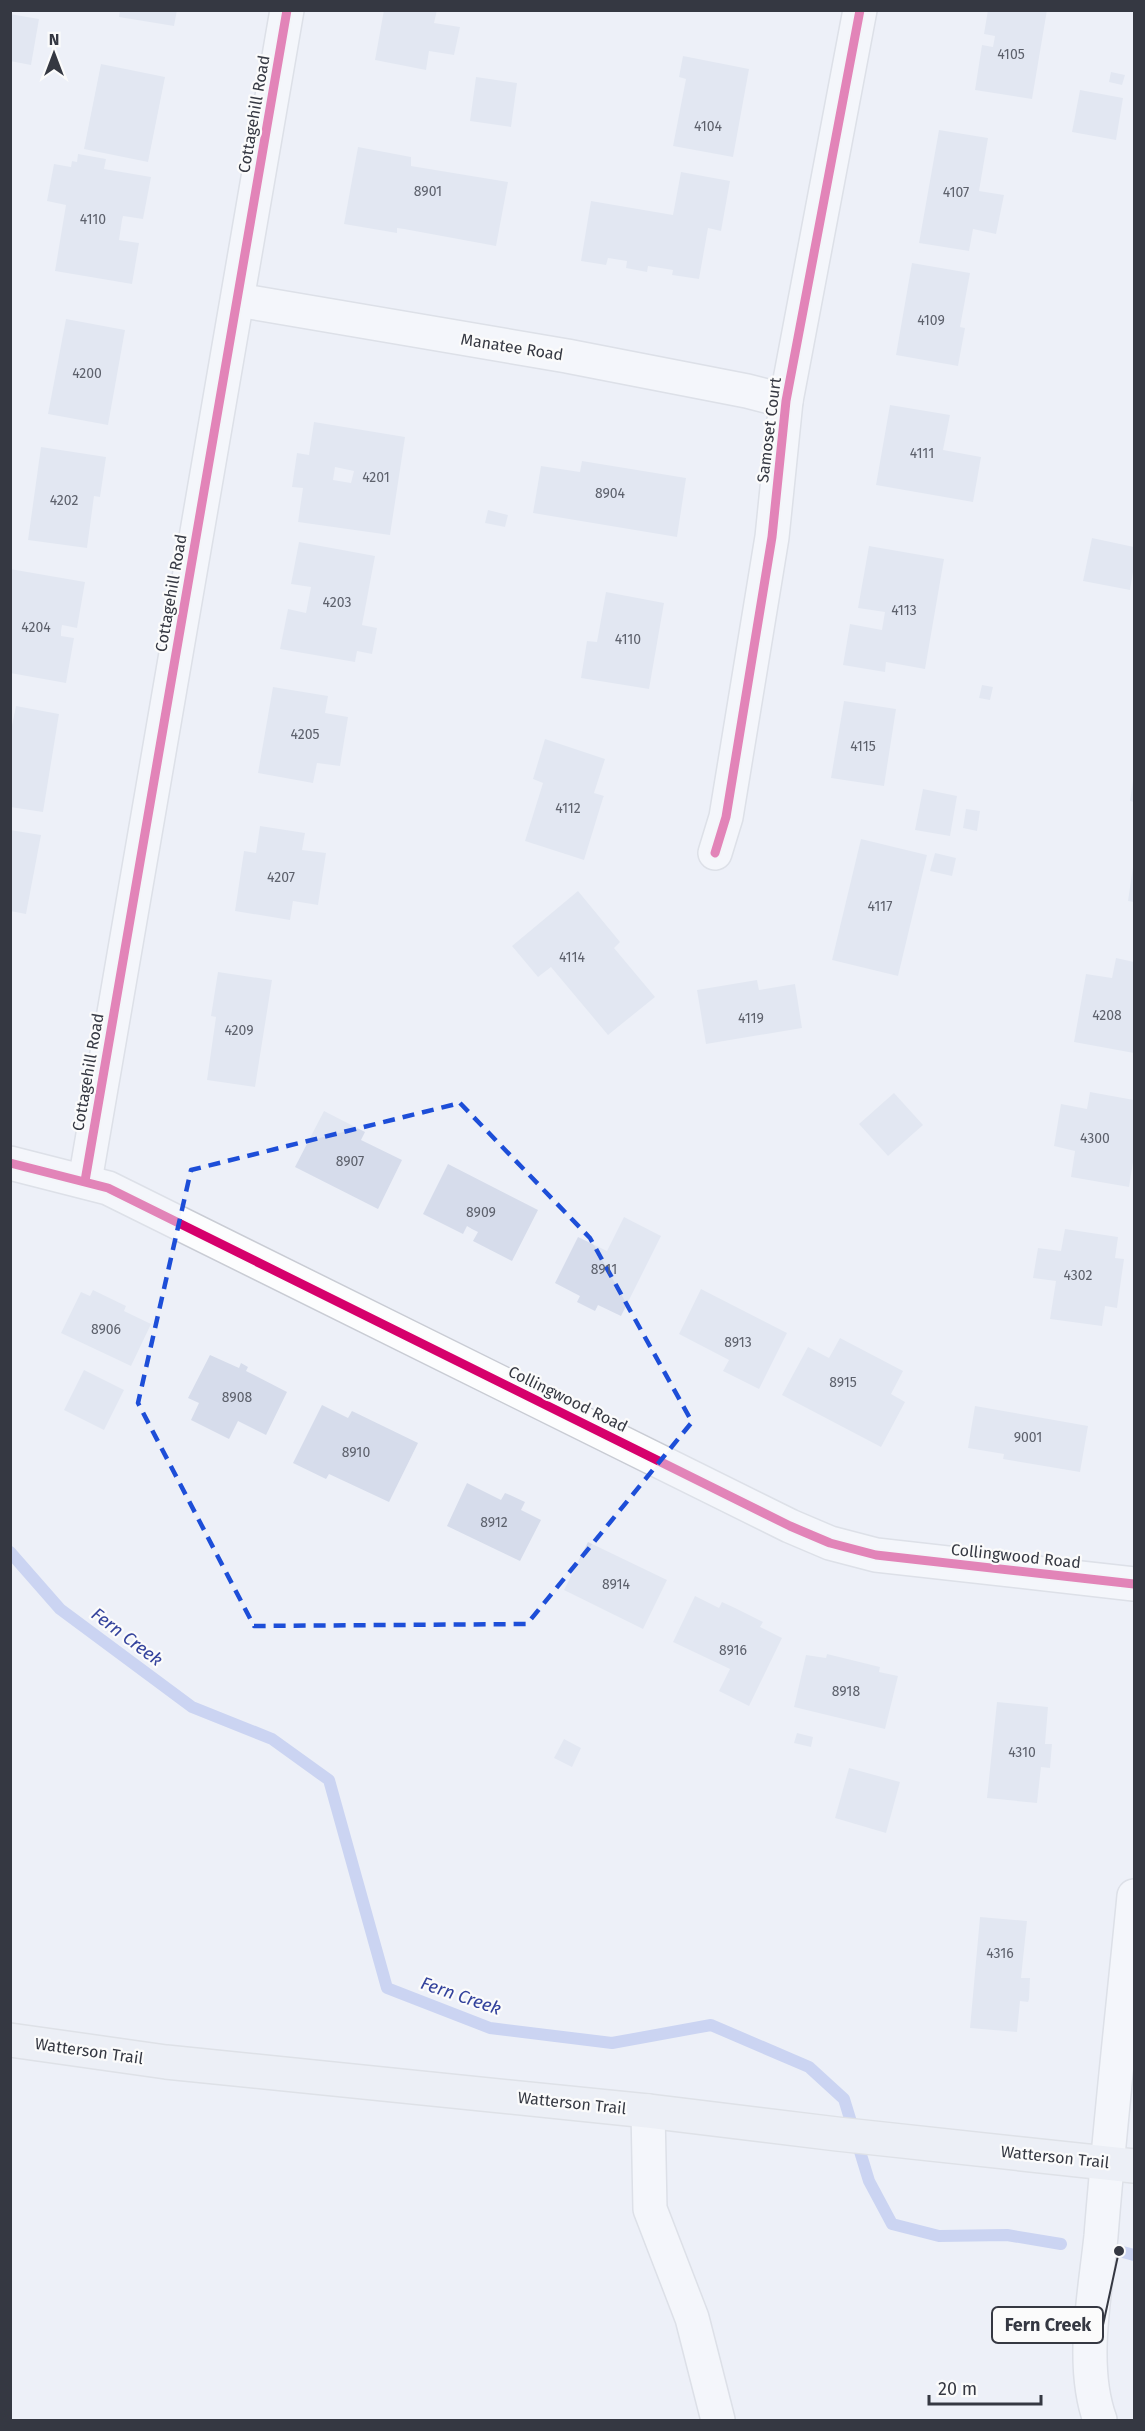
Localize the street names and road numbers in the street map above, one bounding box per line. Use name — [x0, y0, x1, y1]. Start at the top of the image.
street label: Cottagehill Road — [234, 54, 274, 174]
street label: Manatee Road — [459, 330, 565, 364]
street label: Samoset Court — [753, 376, 785, 484]
street label: Cottagehill Road — [151, 533, 191, 653]
street label: Cottagehill Road — [68, 1012, 108, 1132]
street label: Collingwood Road — [505, 1362, 631, 1436]
street label: Collingwood Road — [950, 1540, 1082, 1572]
street label: Watterson Trail — [34, 2034, 145, 2068]
street label: Watterson Trail — [517, 2088, 628, 2118]
street label: Watterson Trail — [1000, 2142, 1111, 2172]

